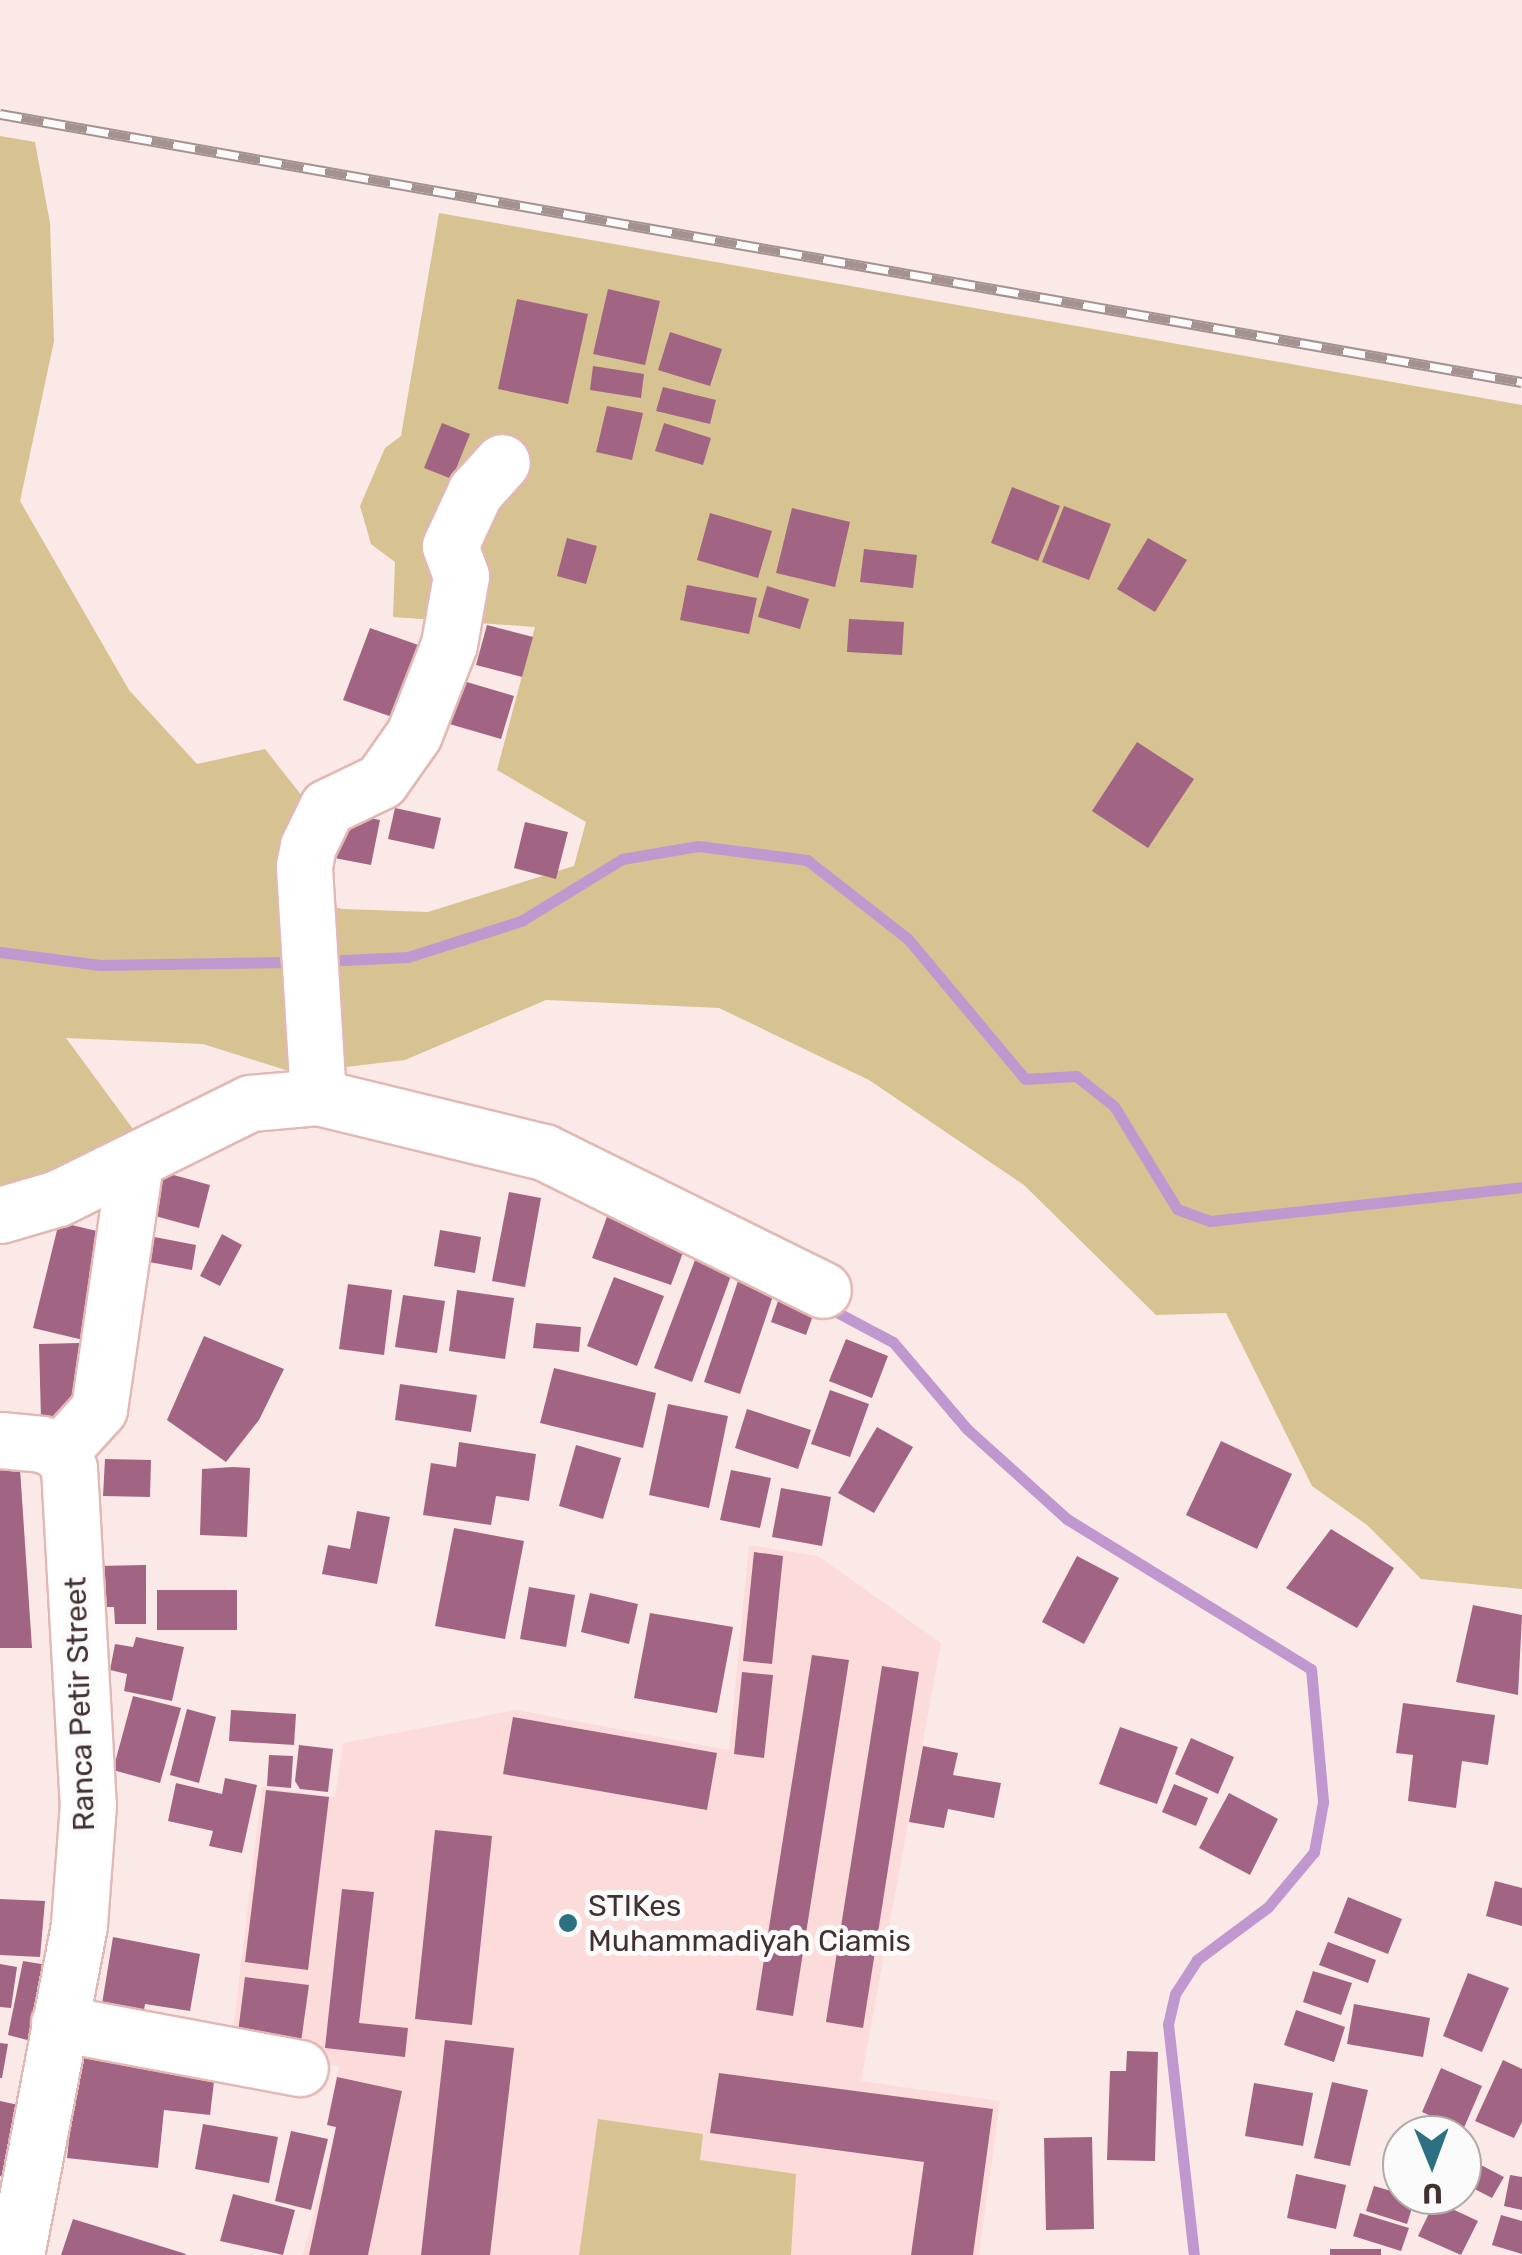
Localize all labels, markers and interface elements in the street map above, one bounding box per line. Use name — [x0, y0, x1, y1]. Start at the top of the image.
street label: Ranca Petir Street — [58, 1576, 102, 1832]
place label: STIKes Muhammadiyah Ciamis — [588, 1888, 911, 1958]
marker: STIKes Muhammadiyah Ciamis — [557, 1912, 579, 1934]
north arrow — [1382, 2115, 1482, 2215]
text: U — [1422, 2177, 1443, 2210]

